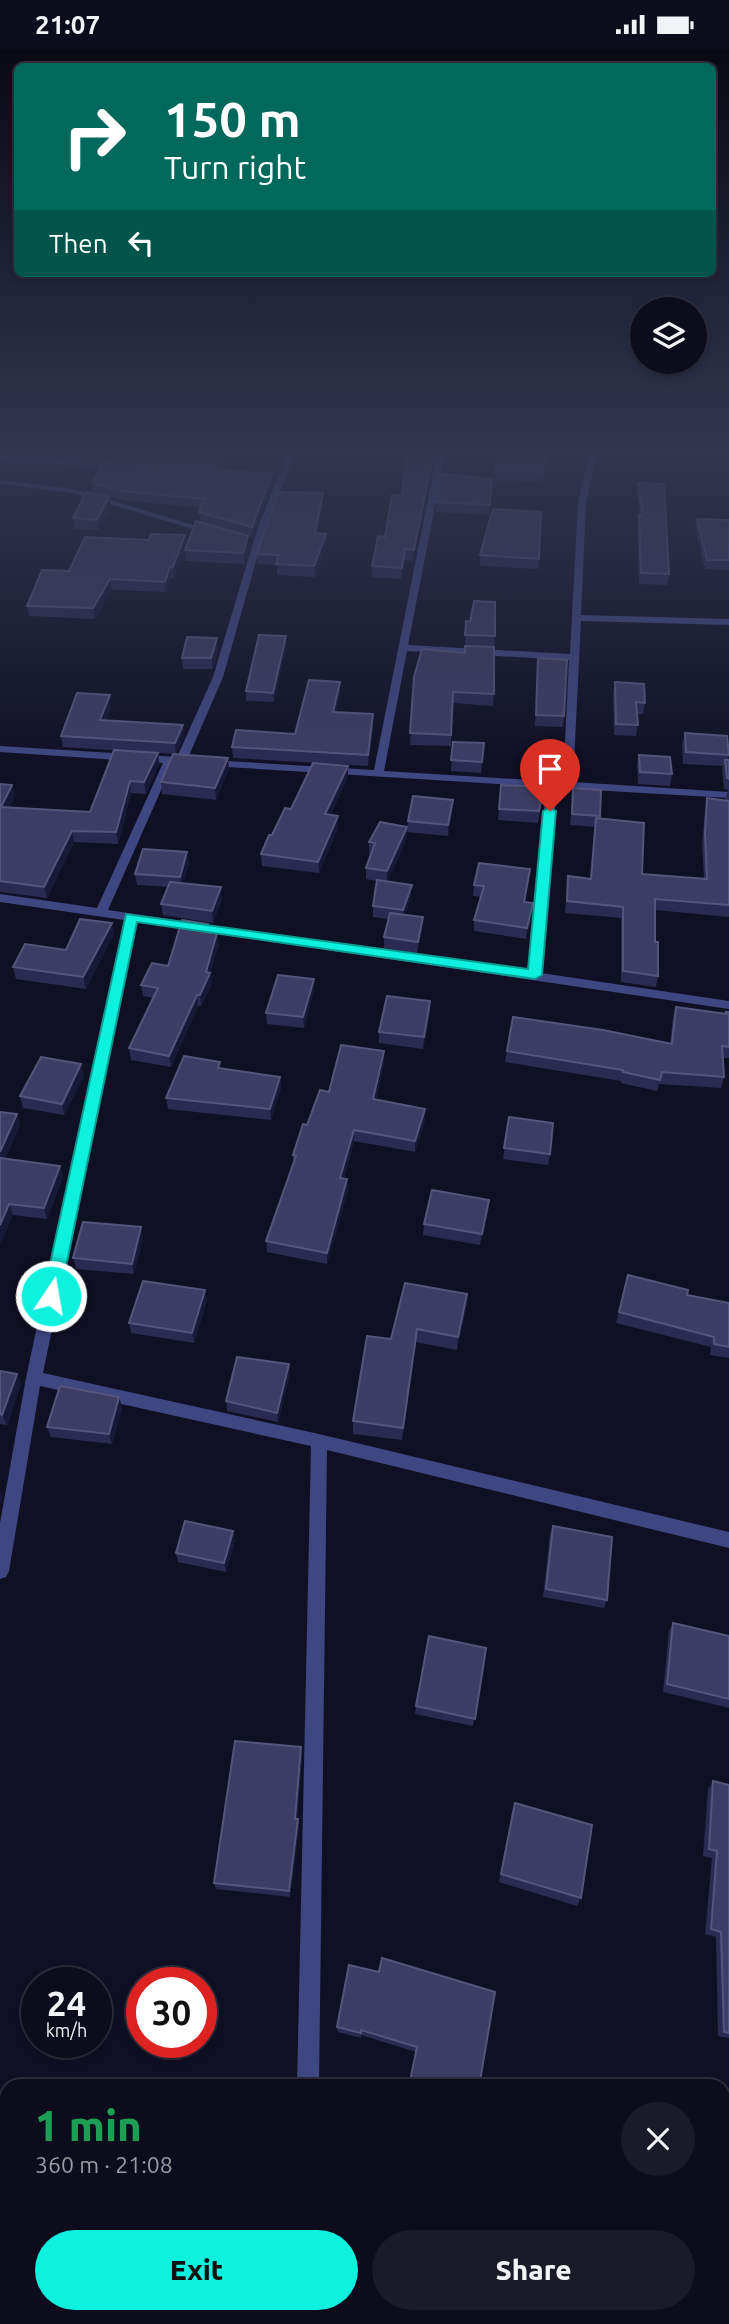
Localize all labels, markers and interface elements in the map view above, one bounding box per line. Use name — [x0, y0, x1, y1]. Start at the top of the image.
text: 21:07 — [35, 10, 100, 39]
icon: right — [49, 91, 140, 182]
text: 150 m — [164, 91, 301, 146]
text: Turn right — [164, 149, 306, 185]
icon: left — [122, 224, 160, 262]
text: Then — [49, 229, 108, 258]
map controls — [630, 297, 707, 374]
button: layers — [630, 297, 707, 374]
pin — [520, 739, 580, 811]
icon: arrive — [531, 750, 569, 788]
position arrow — [14, 1259, 88, 1333]
speed limit sign: 30 — [126, 1967, 217, 2058]
text: 24 — [47, 1983, 86, 2023]
text: km/h — [46, 2020, 87, 2040]
text: 1 min — [35, 2102, 142, 2149]
button: close — [621, 2102, 695, 2176]
text: 360 m · 21:08 — [35, 2152, 173, 2177]
button: Exit — [35, 2230, 358, 2310]
button: Share — [372, 2230, 695, 2310]

